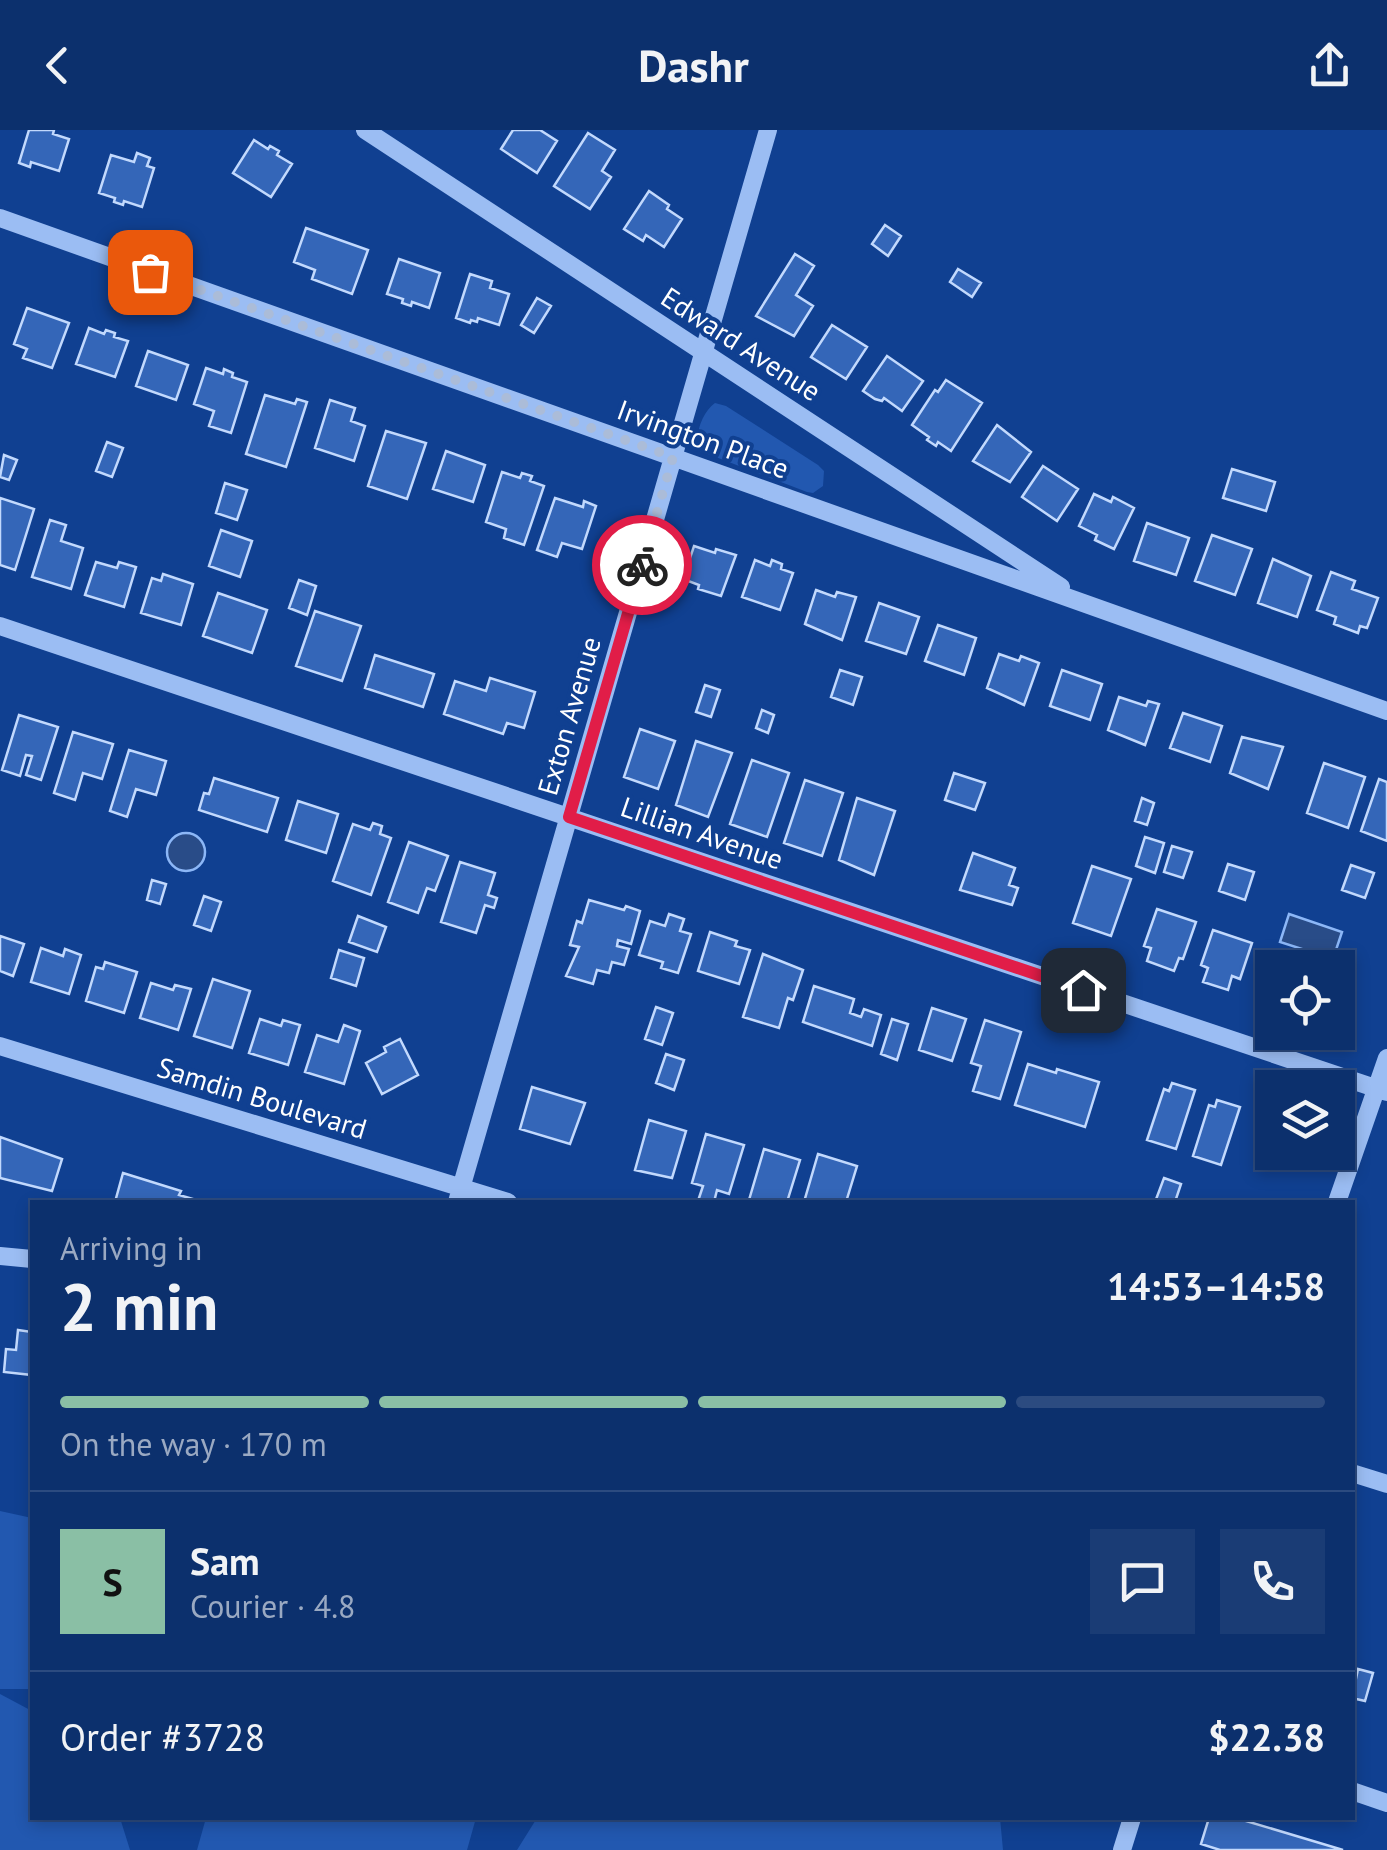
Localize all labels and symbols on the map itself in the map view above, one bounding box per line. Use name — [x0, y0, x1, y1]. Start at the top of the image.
pin — [108, 230, 193, 315]
street label: Edward Avenue — [654, 278, 828, 409]
street label: Irvington Place — [612, 390, 794, 487]
courier — [592, 515, 692, 615]
street label: Exton Avenue — [528, 632, 609, 799]
street label: Lillian Avenue — [616, 788, 788, 878]
pin — [1041, 948, 1126, 1033]
street label: Samdin Boulevard — [153, 1048, 371, 1147]

